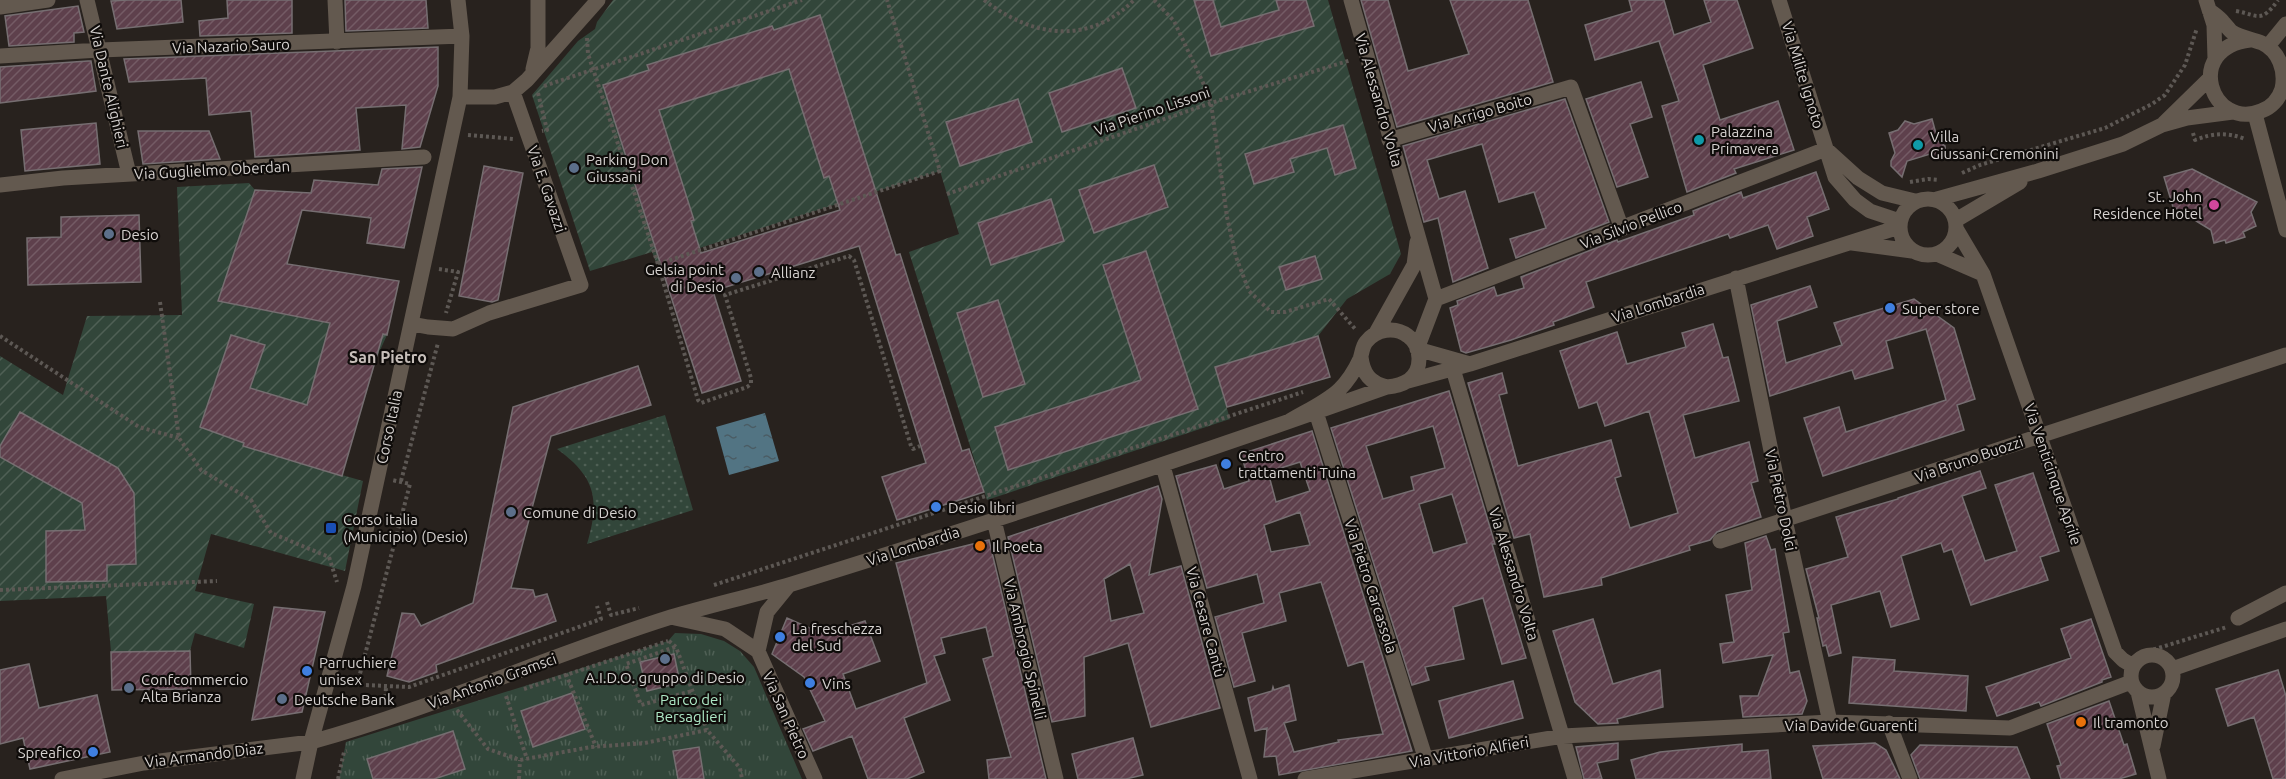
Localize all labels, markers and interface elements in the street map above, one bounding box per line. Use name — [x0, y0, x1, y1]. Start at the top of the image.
street label: Via Milite Ignoto — [1779, 19, 1827, 131]
street label: Via Dante Alighieri — [87, 24, 131, 150]
street label: Via Alessandro Volta — [1352, 31, 1406, 169]
street label: Via Nazario Sauro — [172, 35, 290, 57]
street label: Via Pierino Lissoni — [1092, 83, 1212, 139]
street label: Via Arrigo Boito — [1426, 90, 1534, 136]
place label: Palazzina Primavera — [1711, 123, 1779, 157]
place label: Villa Giussani-Cremonini — [1930, 128, 2059, 162]
marker: Palazzina Primavera — [1692, 133, 1706, 147]
marker: Villa Giussani-Cremonini — [1911, 138, 1925, 152]
street label: Via E. Gavazzi — [524, 143, 570, 235]
place label: Parking Don Giussani — [586, 151, 668, 185]
street label: Via Guglielmo Oberdan — [134, 157, 290, 183]
marker: Parking Don Giussani — [567, 161, 581, 175]
place label: St. John Residence Hotel — [2093, 188, 2202, 222]
street label: Via Silvio Pellico — [1578, 198, 1684, 252]
marker: St. John Residence Hotel — [2207, 198, 2221, 212]
place label: Desio — [121, 226, 159, 243]
marker: Desio — [102, 227, 116, 241]
place label: Gelsia point di Desio — [645, 261, 724, 295]
place label: Allianz — [771, 264, 816, 281]
marker: Allianz — [752, 265, 766, 279]
marker: Gelsia point di Desio — [729, 271, 743, 285]
street label: Via Lombardia — [1610, 280, 1706, 326]
place label: Super store — [1902, 300, 1980, 317]
marker: Super store — [1883, 301, 1897, 315]
district label: San Pietro — [349, 348, 427, 366]
street label: Corso Italia — [373, 389, 405, 465]
street label: Via Venticinque Aprile — [2021, 401, 2085, 547]
street label: Via Bruno Buozzi — [1913, 432, 2025, 486]
place label: Centro trattamenti Tuina — [1238, 447, 1356, 481]
street label: Via Pietro Dolci — [1762, 448, 1800, 552]
marker: Centro trattamenti Tuina — [1219, 457, 1233, 471]
place label: Desio libri — [948, 499, 1015, 516]
marker: Desio libri — [929, 500, 943, 514]
place label: Comune di Desio — [523, 504, 636, 521]
marker: Comune di Desio — [504, 505, 518, 519]
street label: Via Alessandro Volta — [1486, 506, 1542, 642]
place label: Corso italia (Municipio) (Desio) — [343, 511, 468, 545]
street label: Via Pietro Carcassola — [1341, 517, 1401, 655]
marker: Corso italia (Municipio) (Desio) — [324, 521, 338, 535]
street label: Via Lombardia — [865, 523, 961, 569]
place label: Il Poeta — [992, 538, 1043, 555]
marker: Il Poeta — [973, 539, 987, 553]
street label: Via Cesare Cantù — [1183, 565, 1229, 679]
street label: Via Ambrogio Spinelli — [1001, 577, 1049, 721]
place label: La freschezza del Sud — [792, 620, 882, 654]
marker: La freschezza del Sud — [773, 630, 787, 644]
street label: Via Antonio Gramsci — [425, 650, 559, 712]
marker: A.I.D.O. gruppo di Desio — [658, 652, 672, 666]
place label: Parruchiere unisex — [319, 654, 397, 688]
marker: Parruchiere unisex — [300, 664, 314, 678]
place label: A.I.D.O. gruppo di Desio — [585, 669, 745, 686]
street label: Via San Pietro — [759, 669, 813, 761]
place label: Confcommercio Alta Brianza — [141, 671, 248, 705]
place label: Vins — [822, 675, 851, 692]
marker: Vins — [803, 676, 817, 690]
marker: Confcommercio Alta Brianza — [122, 681, 136, 695]
place label: Deutsche Bank — [294, 691, 395, 708]
park label: Parco dei Bersaglieri — [655, 691, 727, 725]
marker: Deutsche Bank — [275, 692, 289, 706]
place label: Il tramonto — [2093, 714, 2168, 731]
marker: Il tramonto — [2074, 715, 2088, 729]
street label: Via Davide Guarenti — [1785, 717, 1917, 734]
street label: Via Vittorio Alfieri — [1408, 733, 1530, 771]
street label: Via Armando Diaz — [144, 739, 264, 771]
place label: Spreafico — [18, 744, 81, 761]
marker: Spreafico — [86, 745, 100, 759]

